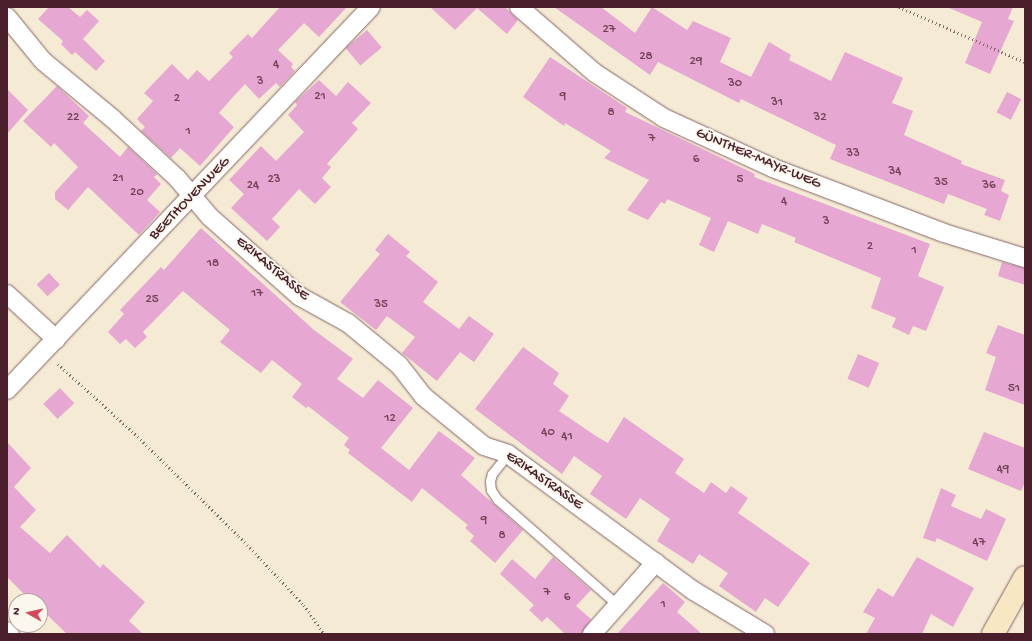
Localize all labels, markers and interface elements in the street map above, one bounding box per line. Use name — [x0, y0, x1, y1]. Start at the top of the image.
house number: 27 — [602, 22, 616, 38]
house number: 28 — [639, 49, 653, 65]
house number: 29 — [690, 54, 702, 70]
house number: 4 — [273, 57, 279, 73]
house number: 3 — [257, 74, 263, 90]
house number: 30 — [728, 76, 742, 92]
house number: 21 — [314, 89, 326, 105]
house number: 9 — [560, 89, 566, 105]
house number: 2 — [174, 91, 180, 107]
house number: 31 — [771, 95, 783, 111]
house number: 8 — [607, 105, 615, 121]
house number: 22 — [67, 110, 79, 126]
house number: 32 — [813, 110, 827, 126]
house number: 1 — [185, 124, 191, 140]
street label: GÜNTHER-MAYR-WEG — [693, 124, 823, 194]
house number: 7 — [649, 131, 655, 147]
house number: 33 — [846, 146, 860, 162]
house number: 6 — [693, 152, 699, 168]
street label: BEETHOVENWEG — [146, 154, 234, 244]
house number: 34 — [889, 164, 901, 180]
house number: 21 — [112, 171, 124, 187]
house number: 23 — [267, 172, 281, 188]
house number: 5 — [737, 172, 743, 188]
house number: 35 — [934, 175, 948, 191]
house number: 24 — [247, 178, 259, 194]
house number: 36 — [982, 178, 996, 194]
house number: 20 — [130, 185, 144, 201]
house number: 4 — [781, 194, 787, 210]
house number: 3 — [823, 214, 829, 230]
street label: ERIKASTRASSE — [232, 233, 312, 305]
house number: 2 — [867, 239, 873, 255]
house number: 1 — [911, 243, 917, 259]
house number: 18 — [207, 256, 219, 272]
house number: 17 — [251, 286, 263, 302]
house number: 25 — [145, 292, 159, 308]
house number: 35 — [374, 297, 388, 313]
house number: 51 — [1008, 381, 1020, 397]
house number: 12 — [384, 411, 396, 427]
house number: 40 — [541, 425, 555, 441]
house number: 41 — [561, 429, 573, 445]
street label: ERIKASTRASSE — [502, 448, 586, 514]
house number: 49 — [997, 462, 1009, 478]
house number: 9 — [481, 513, 487, 529]
house number: 8 — [498, 528, 506, 544]
house number: 47 — [973, 535, 985, 551]
house number: 7 — [544, 585, 550, 601]
house number: 6 — [564, 590, 570, 606]
north arrow — [8, 593, 48, 633]
house number: 1 — [660, 597, 666, 613]
text: N — [11, 607, 24, 616]

